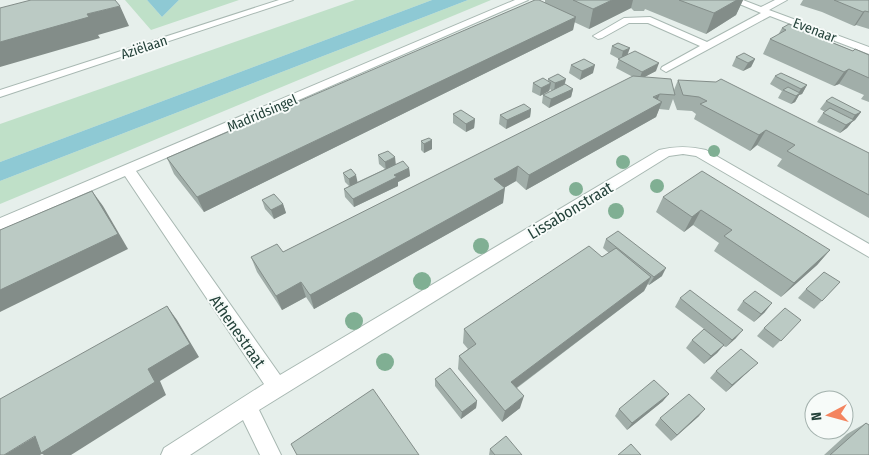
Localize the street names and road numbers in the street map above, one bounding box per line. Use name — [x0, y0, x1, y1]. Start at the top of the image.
street label: Evenaar — [791, 14, 839, 47]
street label: Aziëlaan — [119, 32, 170, 63]
street label: Madridsingel — [225, 91, 300, 136]
street label: Lissabonstraat — [524, 177, 617, 243]
street label: Athenestraat — [206, 291, 270, 372]

